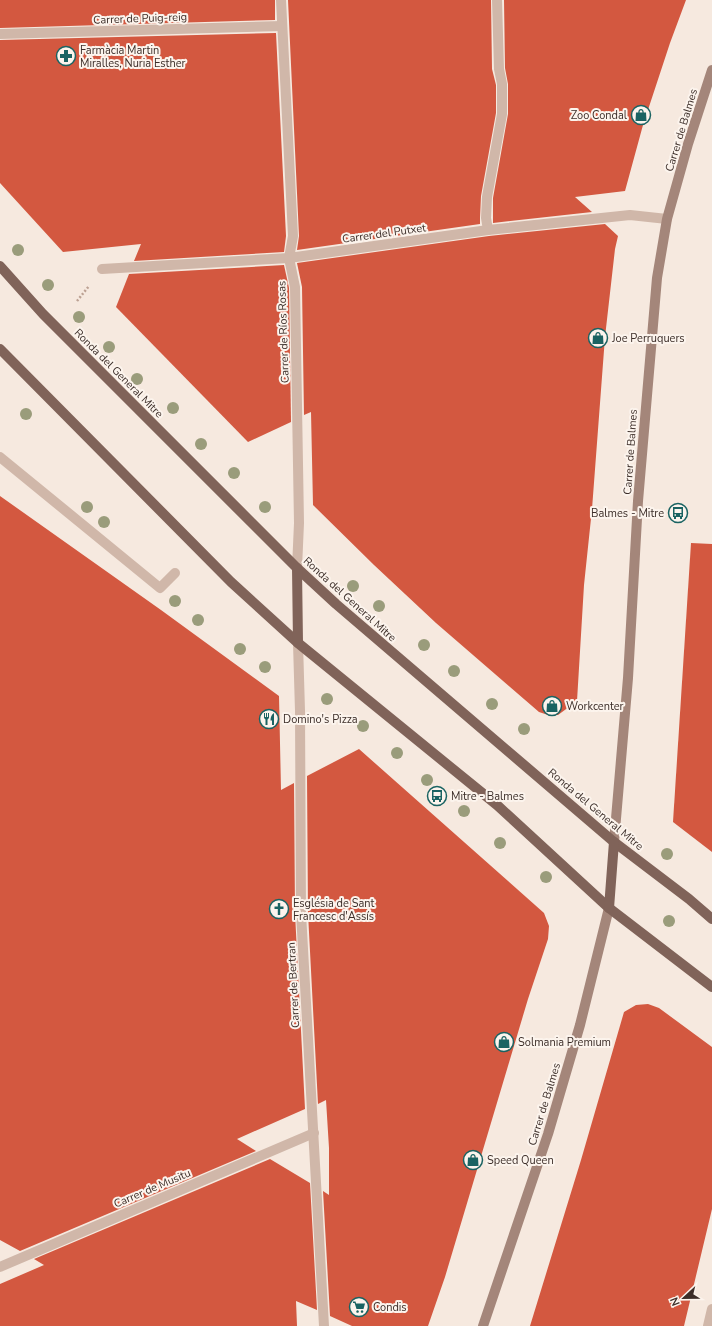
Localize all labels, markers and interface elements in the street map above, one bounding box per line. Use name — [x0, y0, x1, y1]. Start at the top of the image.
street label: Carrer de Puig-reig — [93, 9, 187, 28]
place label: Farmàcia Martin Miralles, Nuria Esther — [80, 43, 186, 71]
pharmacy icon: Farmàcia Martin Miralles, Nuria Esther — [55, 45, 77, 67]
street label: Carrer de Balmes — [662, 87, 701, 173]
shop icon: Zoo Condal — [630, 104, 652, 126]
place label: Zoo Condal — [571, 108, 628, 123]
street label: Carrer del Putxet — [341, 220, 427, 247]
street label: Carrer de Ríos Rosas — [274, 281, 293, 383]
street label: Ronda del General Mitre — [71, 326, 167, 421]
shop icon: Joe Perruquers — [587, 327, 609, 349]
place label: Joe Perruquers — [611, 331, 685, 346]
street label: Carrer de Balmes — [620, 409, 641, 495]
bus stop icon: Balmes - Mitre — [667, 502, 689, 524]
place label: Balmes - Mitre — [591, 506, 664, 521]
street label: Ronda del General Mitre — [300, 554, 399, 645]
shop icon: Workcenter — [541, 695, 563, 717]
place label: Workcenter — [566, 699, 624, 714]
restaurant icon: Domino's Pizza — [258, 708, 280, 730]
place label: Domino's Pizza — [283, 712, 358, 727]
street label: Ronda del General Mitre — [545, 765, 647, 854]
bus stop icon: Mitre - Balmes — [426, 785, 448, 807]
place label: Mitre - Balmes — [451, 789, 524, 804]
place label: Església de Sant Francesc d'Assís — [293, 896, 375, 924]
church icon: Església de Sant Francesc d'Assís — [268, 898, 290, 920]
street label: Carrer de Bertran — [284, 942, 303, 1028]
shop icon: Solmania Premium — [493, 1031, 515, 1053]
place label: Solmania Premium — [518, 1035, 611, 1050]
street label: Carrer de Balmes — [525, 1061, 564, 1147]
shop icon: Speed Queen — [462, 1149, 484, 1171]
place label: Speed Queen — [487, 1153, 554, 1168]
street label: Carrer de Musitu — [112, 1166, 193, 1211]
north arrow — [664, 1278, 704, 1318]
text: N — [667, 1295, 684, 1308]
supermarket icon: Condis — [348, 1296, 370, 1318]
place label: Condis — [373, 1300, 407, 1315]

